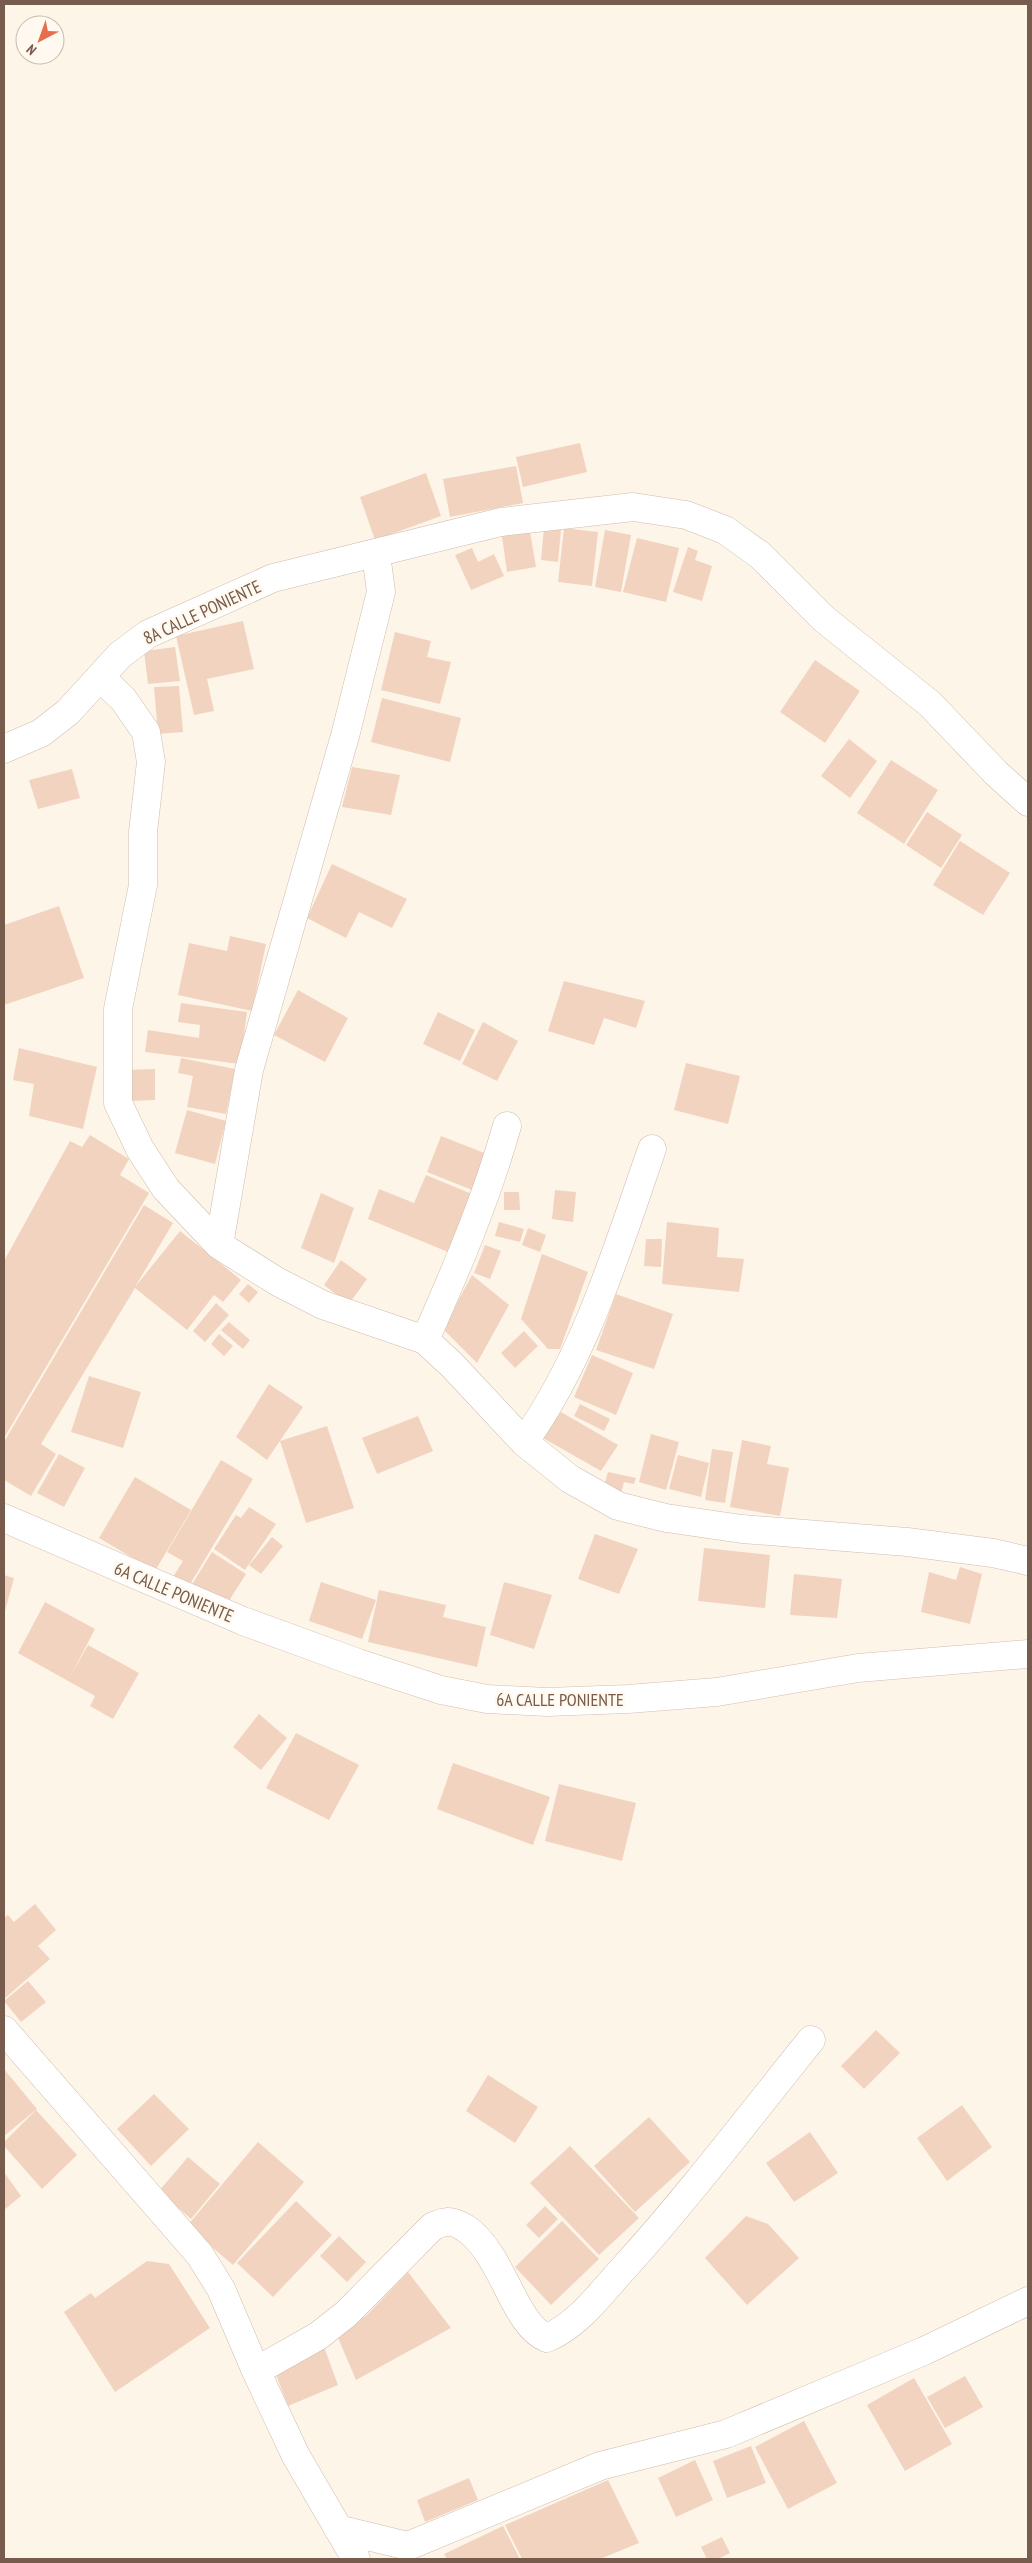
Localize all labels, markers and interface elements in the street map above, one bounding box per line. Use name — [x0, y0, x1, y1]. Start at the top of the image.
north arrow — [15, 15, 65, 65]
text: N — [23, 41, 40, 59]
street label: 8A CALLE PONIENTE — [139, 575, 265, 649]
street label: 6A CALLE PONIENTE — [111, 1557, 237, 1627]
street label: 6A CALLE PONIENTE — [496, 1688, 624, 1711]

